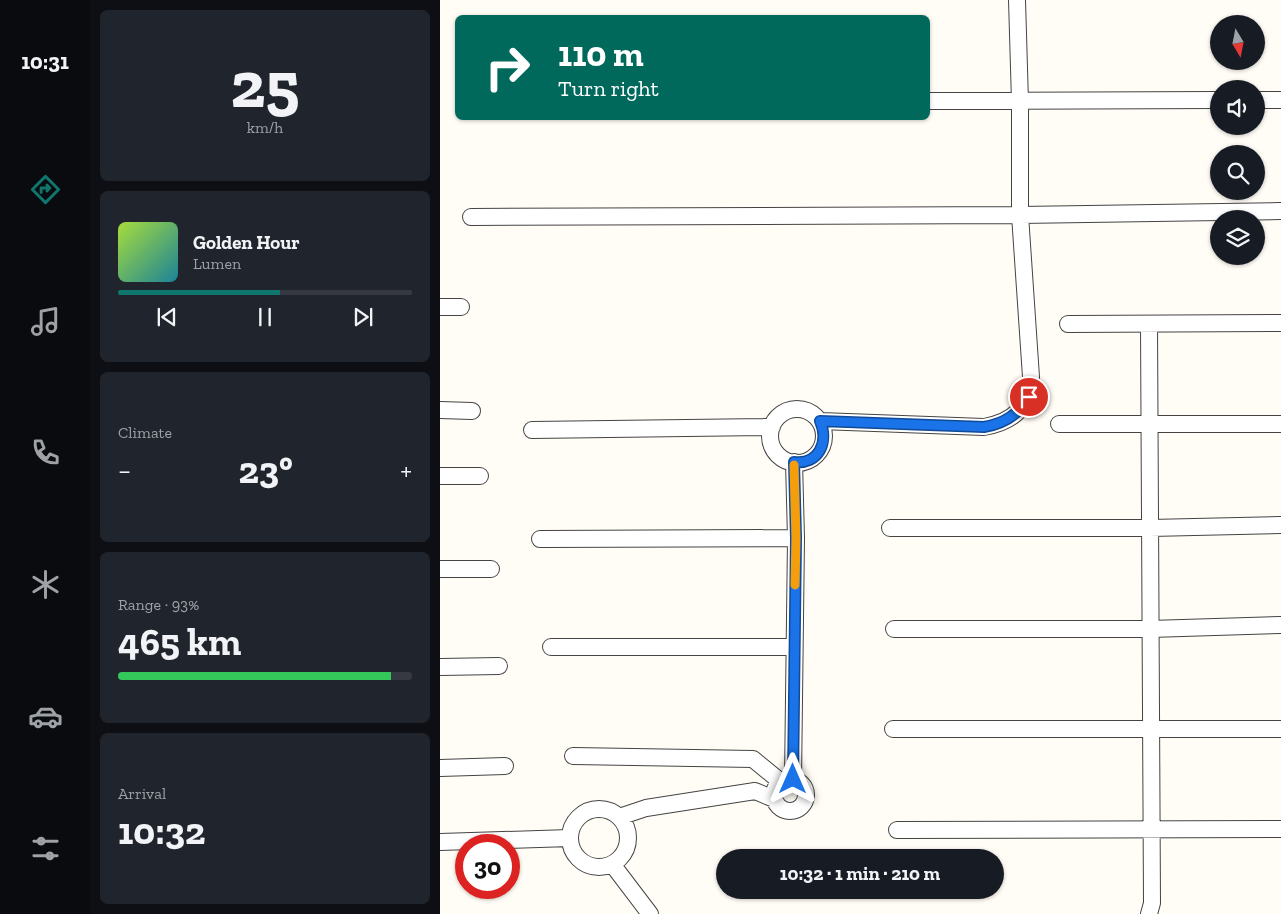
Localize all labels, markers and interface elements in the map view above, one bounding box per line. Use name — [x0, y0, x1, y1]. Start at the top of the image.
north arrow — [1210, 15, 1265, 70]
map controls — [1210, 15, 1265, 265]
text: 110 m — [558, 33, 644, 75]
icon: right — [475, 35, 540, 100]
text: 25 — [231, 46, 299, 124]
text: 10:31 — [21, 48, 69, 75]
text: Turn right — [558, 75, 659, 102]
button: sound — [1210, 80, 1265, 135]
text: km/h — [247, 118, 283, 137]
button: search — [1210, 145, 1265, 200]
icon: directions — [28, 172, 63, 207]
button: layers — [1210, 210, 1265, 265]
text: Golden Hour — [193, 231, 300, 254]
text: Lumen — [193, 254, 241, 273]
icon: previous — [153, 303, 181, 331]
icon: pause — [251, 303, 279, 331]
icon: next — [349, 303, 377, 331]
icon: music — [28, 304, 63, 339]
pin — [1008, 376, 1050, 418]
icon: arrive — [1015, 383, 1043, 411]
text: Climate — [118, 423, 172, 442]
icon: phone — [28, 435, 63, 470]
text: 23° — [238, 447, 293, 493]
text: − — [118, 454, 131, 487]
text: + — [400, 454, 412, 487]
icon: climate — [28, 567, 63, 602]
text: Range · 93% — [118, 595, 199, 614]
text: 465 km — [118, 619, 241, 665]
icon: car — [28, 699, 63, 734]
position arrow — [766, 752, 818, 804]
text: Arrival — [118, 784, 166, 803]
text: 10:32 — [118, 808, 205, 854]
icon: filters — [28, 831, 63, 866]
speed limit sign: 30 — [455, 834, 520, 899]
text: 10:32 · 1 min · 210 m — [780, 862, 940, 885]

